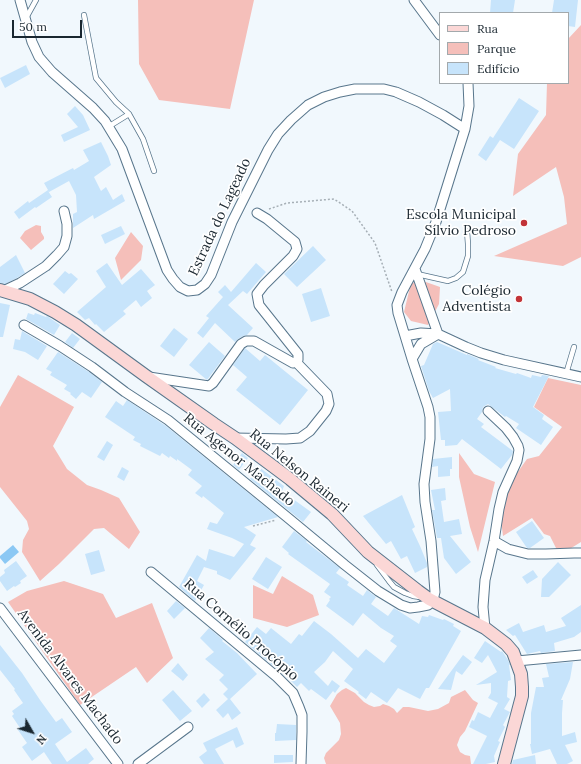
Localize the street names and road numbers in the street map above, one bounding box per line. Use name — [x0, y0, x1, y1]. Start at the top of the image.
street label: Estrada do Lageado — [185, 155, 255, 279]
street label: Rua Agenor Machado — [180, 410, 298, 510]
street label: Rua Nelson Raineri — [246, 426, 352, 516]
street label: Rua Cornélio Procópio — [180, 576, 302, 684]
street label: Avenida Alvares Machado — [14, 606, 126, 748]

